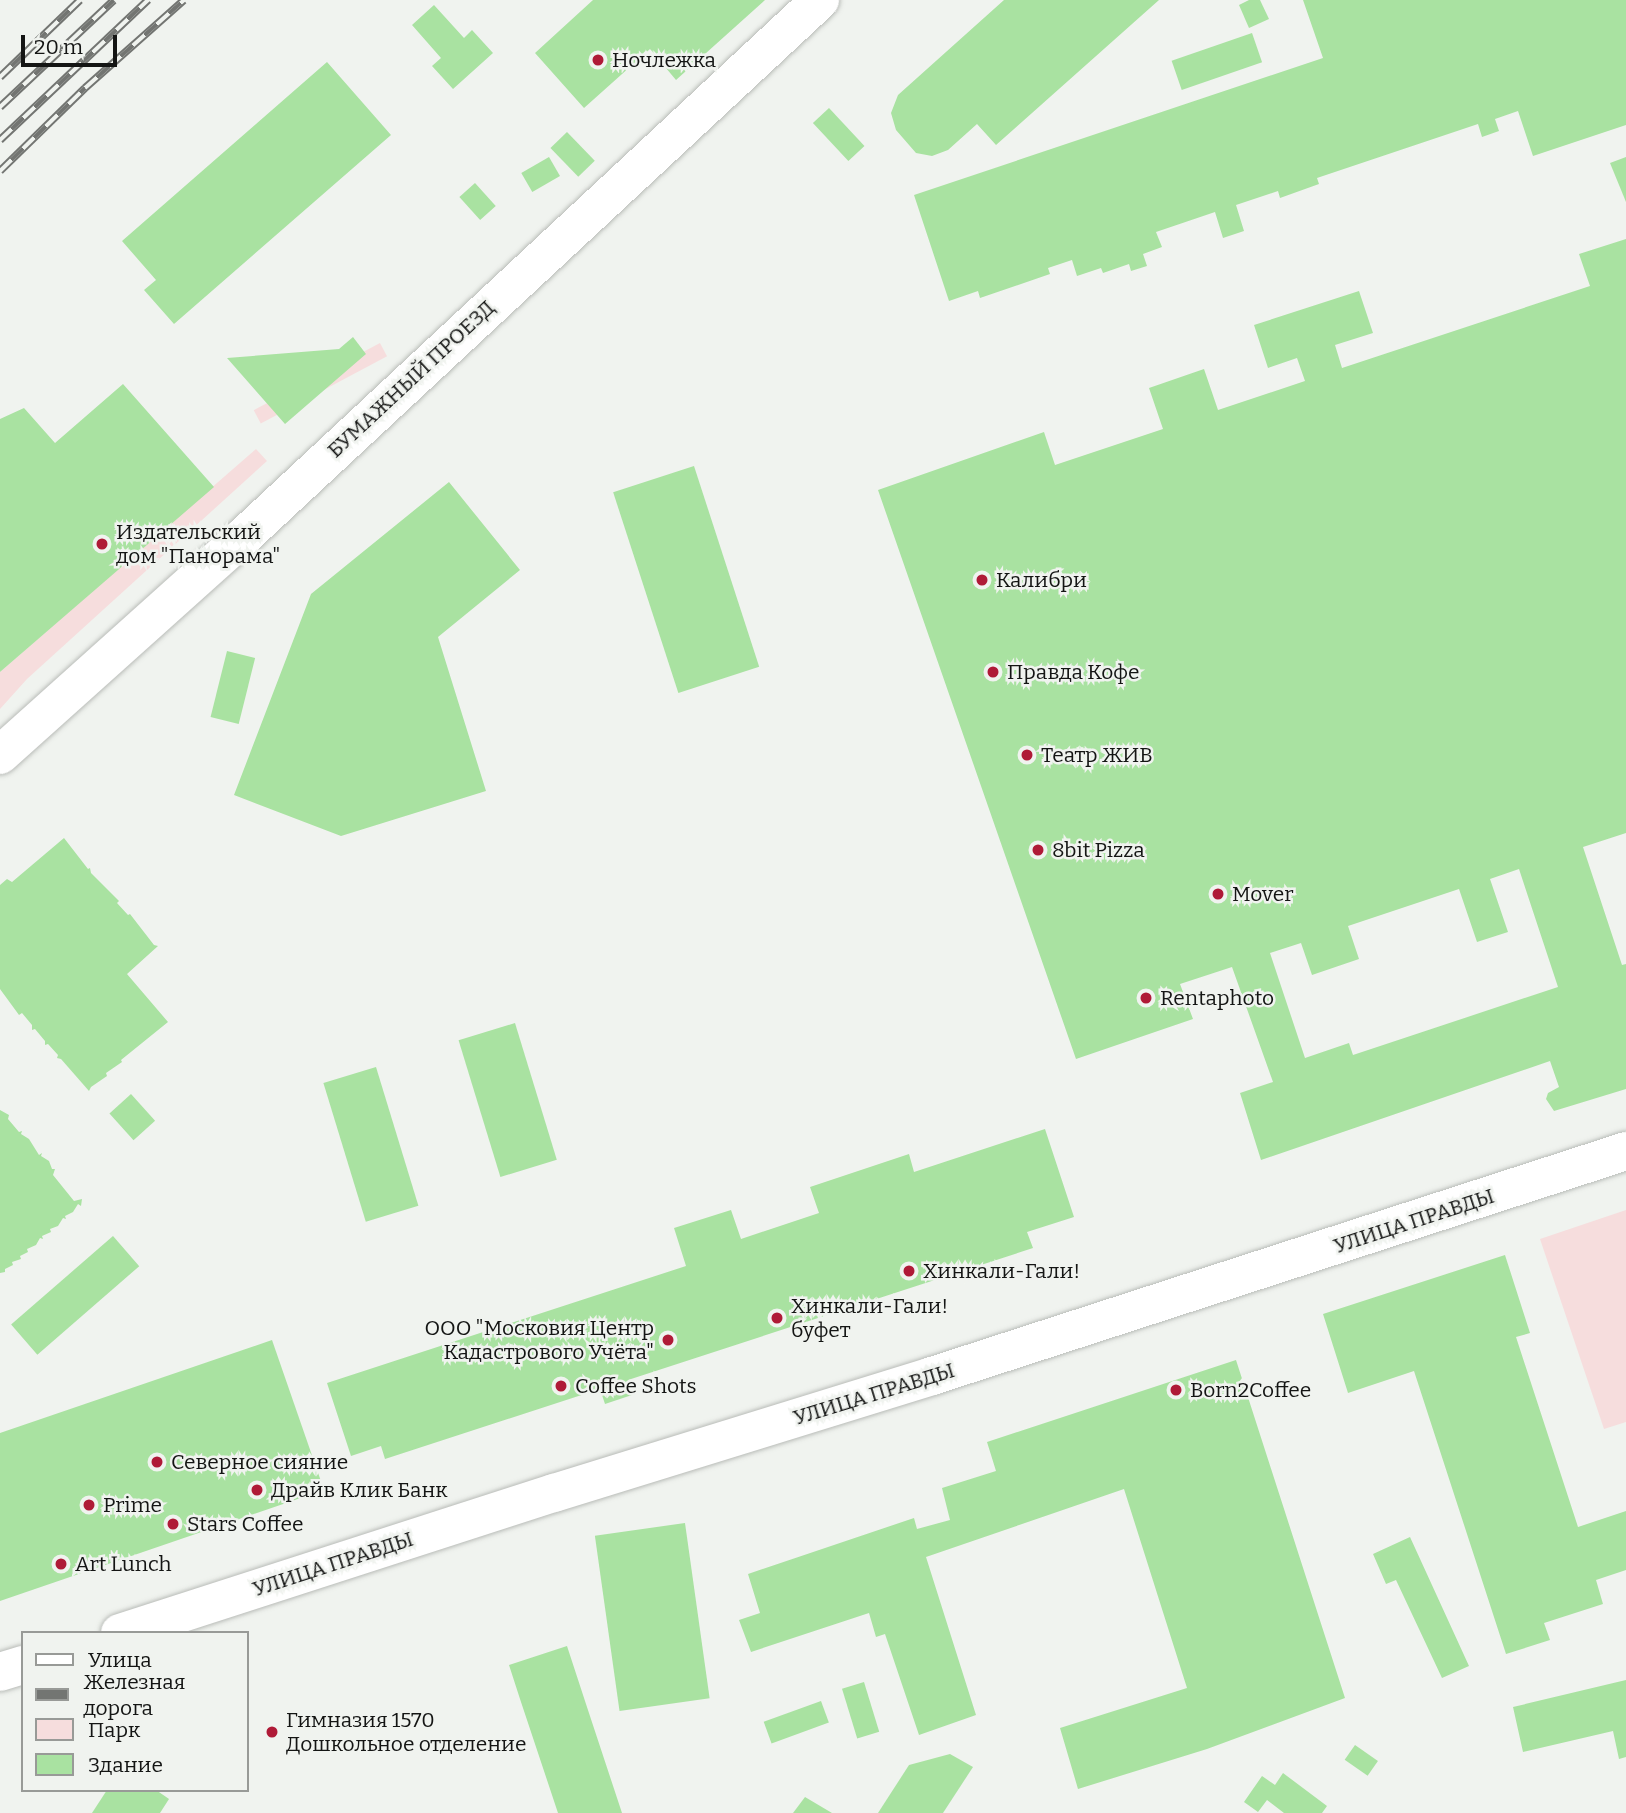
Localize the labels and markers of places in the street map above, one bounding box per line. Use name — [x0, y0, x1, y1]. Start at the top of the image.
place label: Ночлежка — [612, 47, 716, 73]
marker: Ночлежка — [590, 52, 606, 68]
place label: Издательский дом "Панорама" — [116, 519, 280, 569]
marker: Издательский дом "Панорама" — [94, 536, 110, 552]
place label: Калибри — [996, 567, 1087, 593]
marker: Калибри — [974, 572, 990, 588]
place label: Правда Кофе — [1007, 659, 1140, 685]
marker: Правда Кофе — [985, 664, 1001, 680]
place label: Театр ЖИВ — [1041, 742, 1153, 768]
marker: Театр ЖИВ — [1019, 747, 1035, 763]
place label: 8bit Pizza — [1052, 837, 1145, 863]
marker: 8bit Pizza — [1030, 842, 1046, 858]
place label: Mover — [1232, 881, 1293, 907]
marker: Mover — [1210, 886, 1226, 902]
place label: Rentaphoto — [1160, 985, 1274, 1011]
marker: Rentaphoto — [1138, 990, 1154, 1006]
place label: Хинкали-Гали! — [923, 1258, 1080, 1284]
marker: Хинкали-Гали! — [901, 1263, 917, 1279]
place label: Хинкали-Гали! буфет — [791, 1293, 948, 1343]
marker: Хинкали-Гали! буфет — [769, 1310, 785, 1326]
place label: ООО "Московия Центр Кадастрового Учёта" — [424, 1315, 654, 1365]
marker: ООО "Московия Центр Кадастрового Учёта" — [660, 1332, 676, 1348]
place label: Coffee Shots — [575, 1373, 696, 1399]
place label: Born2Coffee — [1190, 1377, 1311, 1403]
marker: Coffee Shots — [553, 1378, 569, 1394]
marker: Born2Coffee — [1168, 1382, 1184, 1398]
place label: Северное сияние — [171, 1449, 348, 1475]
marker: Северное сияние — [149, 1454, 165, 1470]
place label: Драйв Клик Банк — [271, 1477, 448, 1503]
marker: Драйв Клик Банк — [249, 1482, 265, 1498]
place label: Prime — [103, 1492, 162, 1518]
marker: Prime — [81, 1497, 97, 1513]
place label: Stars Coffee — [187, 1511, 304, 1537]
marker: Stars Coffee — [165, 1516, 181, 1532]
place label: Art Lunch — [75, 1551, 172, 1577]
marker: Art Lunch — [53, 1556, 69, 1572]
place label: Гимназия 1570 Дошкольное отделение — [286, 1707, 527, 1757]
marker: Гимназия 1570 Дошкольное отделение — [264, 1724, 280, 1740]

